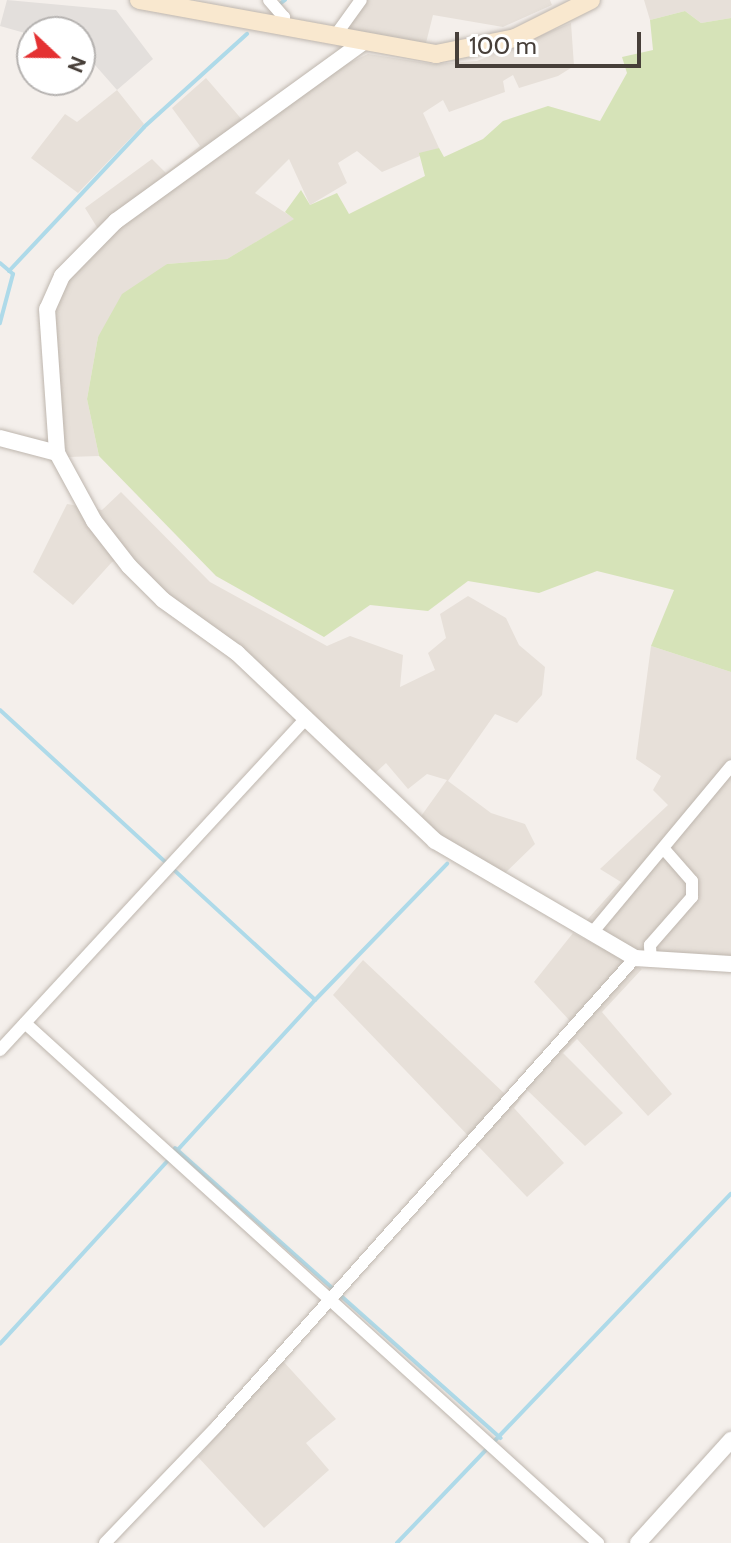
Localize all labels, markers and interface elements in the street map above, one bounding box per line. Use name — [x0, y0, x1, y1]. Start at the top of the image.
north arrow — [16, 16, 96, 96]
scale bar — [459, 16, 645, 66]
text: 100 m — [469, 31, 537, 60]
text: N — [61, 52, 92, 77]

